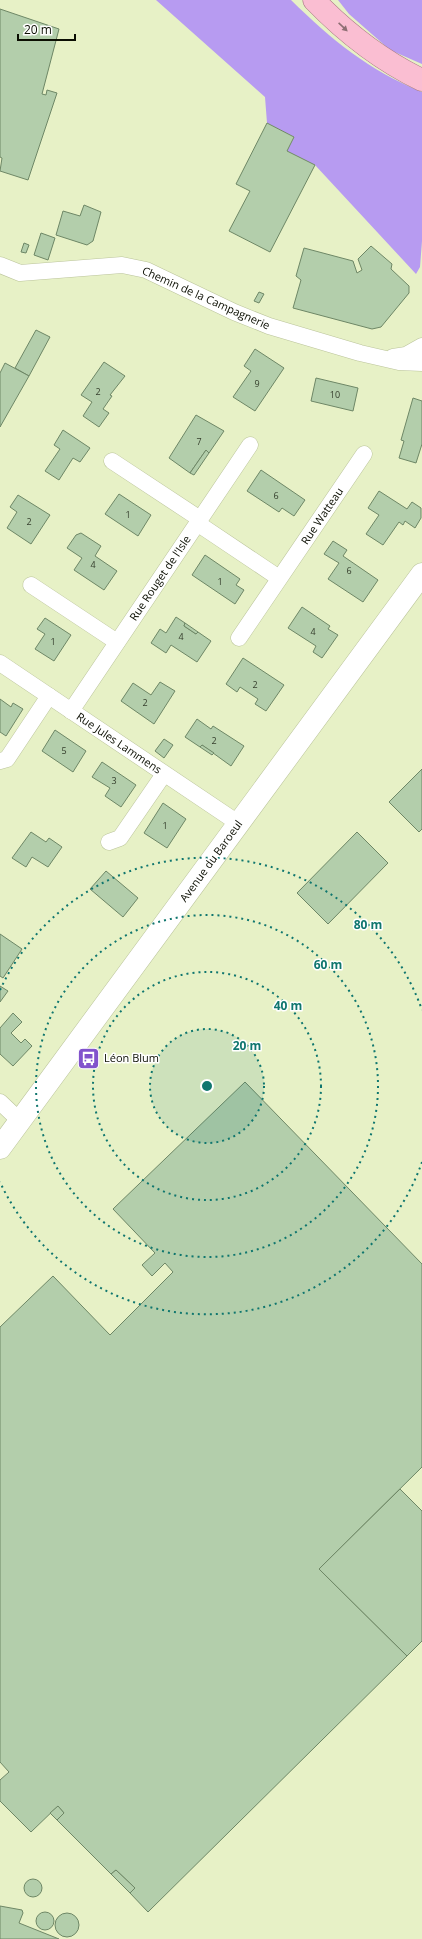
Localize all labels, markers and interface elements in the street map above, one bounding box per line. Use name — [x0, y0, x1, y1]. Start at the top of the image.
scale bar — [18, 16, 75, 42]
text: 20 m — [24, 21, 52, 38]
one-way arrow — [338, 22, 347, 31]
street label: Chemin de la Campagnerie — [140, 263, 272, 333]
house number: 9 — [254, 377, 260, 390]
house number: 2 — [95, 385, 101, 398]
house number: 10 — [330, 388, 340, 401]
house number: 7 — [196, 435, 202, 448]
street label: Rue Watteau — [297, 484, 346, 547]
house number: 6 — [273, 489, 279, 502]
house number: 1 — [125, 508, 131, 521]
house number: 2 — [26, 515, 32, 528]
street label: Rue Rouget de l'Isle — [125, 532, 194, 623]
house number: 4 — [90, 558, 96, 571]
house number: 6 — [346, 564, 352, 577]
house number: 1 — [217, 575, 223, 588]
house number: 4 — [310, 625, 316, 638]
house number: 4 — [178, 630, 184, 643]
house number: 1 — [50, 635, 56, 648]
house number: 2 — [252, 678, 258, 691]
house number: 2 — [142, 696, 148, 709]
street label: Rue Jules Lammens — [74, 708, 165, 777]
house number: 2 — [211, 734, 217, 747]
house number: 5 — [61, 744, 67, 757]
house number: 3 — [111, 774, 117, 787]
street label: Avenue du Baroeul — [176, 817, 245, 905]
house number: 1 — [162, 819, 168, 832]
text: 80 m — [354, 916, 382, 933]
text: 60 m — [314, 956, 342, 973]
text: 40 m — [274, 997, 302, 1014]
text: 20 m — [233, 1037, 261, 1054]
bus stop icon: Léon Blum — [75, 1045, 101, 1071]
place label: Léon Blum — [104, 1050, 159, 1065]
centre of rings — [200, 1079, 214, 1093]

